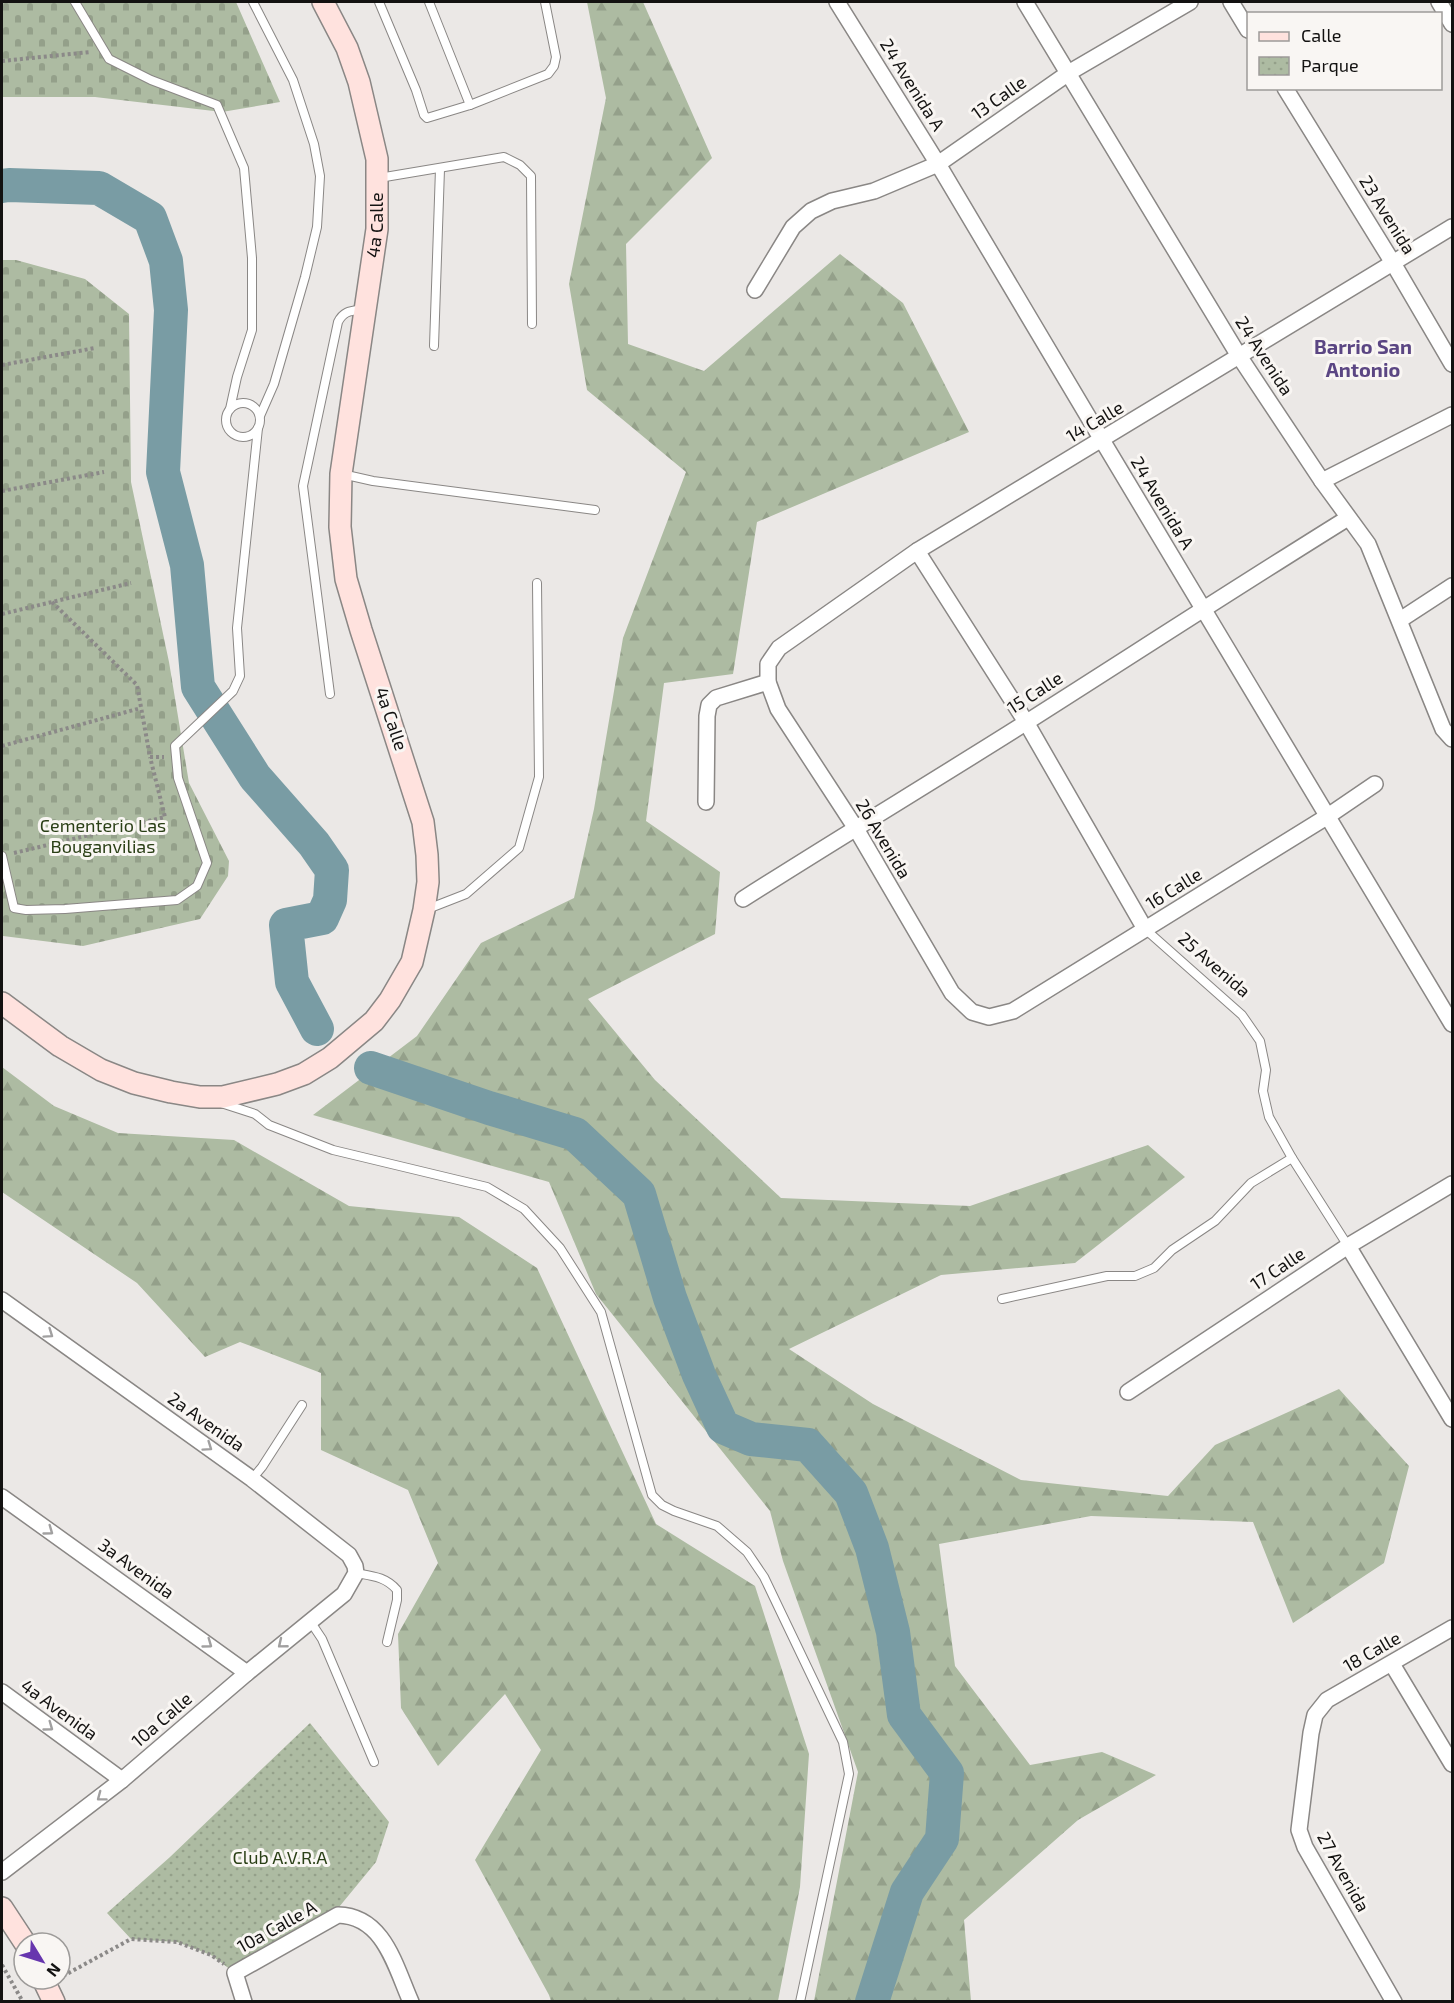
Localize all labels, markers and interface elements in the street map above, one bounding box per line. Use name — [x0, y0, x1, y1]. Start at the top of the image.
legend — [1247, 12, 1442, 90]
text: Calle — [1301, 24, 1342, 46]
street label: 24 Avenida A — [876, 34, 950, 135]
text: Parque — [1301, 54, 1359, 76]
street label: 13 Calle — [967, 70, 1030, 124]
street label: 23 Avenida — [1355, 171, 1421, 258]
street label: 4a Calle — [361, 192, 387, 259]
street label: 24 Avenida — [1231, 312, 1299, 399]
district label: Barrio San Antonio — [1314, 334, 1412, 381]
street label: 14 Calle — [1062, 396, 1127, 447]
street label: 24 Avenida A — [1126, 452, 1200, 554]
street label: 15 Calle — [1003, 666, 1066, 718]
street label: 4a Calle — [371, 684, 413, 753]
street label: 26 Avenida — [851, 795, 916, 882]
park label: Cementerio Las Bouganvilias — [40, 814, 166, 857]
street label: 16 Calle — [1141, 862, 1206, 914]
street label: 25 Avenida — [1174, 927, 1255, 1002]
street label: 17 Calle — [1246, 1242, 1309, 1294]
one-way arrow — [43, 1327, 54, 1338]
street label: 2a Avenida — [164, 1387, 249, 1456]
one-way arrow — [201, 1440, 212, 1451]
one-way arrow — [43, 1524, 54, 1535]
street label: 3a Avenida — [94, 1533, 179, 1603]
street label: 18 Calle — [1339, 1626, 1404, 1676]
one-way arrow — [201, 1637, 212, 1648]
one-way arrow — [278, 1637, 289, 1648]
street label: 4a Avenida — [17, 1674, 102, 1744]
street label: 10a Calle — [127, 1687, 196, 1751]
one-way arrow — [42, 1720, 53, 1731]
one-way arrow — [96, 1789, 107, 1800]
street label: 27 Avenida — [1313, 1828, 1375, 1915]
park label: Club A.V.R.A — [233, 1846, 328, 1868]
street label: 10a Calle A — [233, 1895, 321, 1957]
north arrow — [12, 1931, 72, 1991]
text: N — [43, 1960, 65, 1981]

